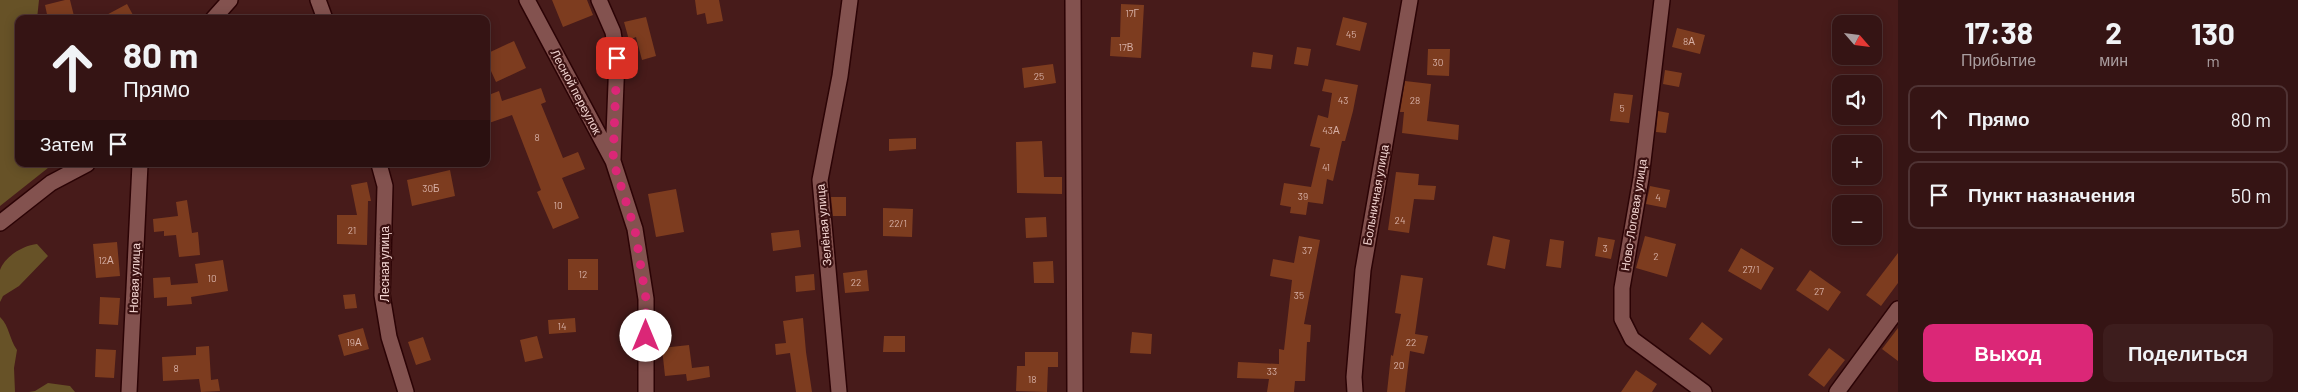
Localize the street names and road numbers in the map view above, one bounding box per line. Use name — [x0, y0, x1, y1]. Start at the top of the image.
street label: Лесной переулок — [548, 47, 606, 138]
street label: Больничная улица — [1359, 143, 1392, 247]
street label: Ново-Логовая улица — [1617, 158, 1650, 272]
street label: Зелёная улица — [812, 183, 835, 267]
street label: Лесная улица — [377, 226, 392, 302]
street label: Новая улица — [126, 242, 143, 313]

